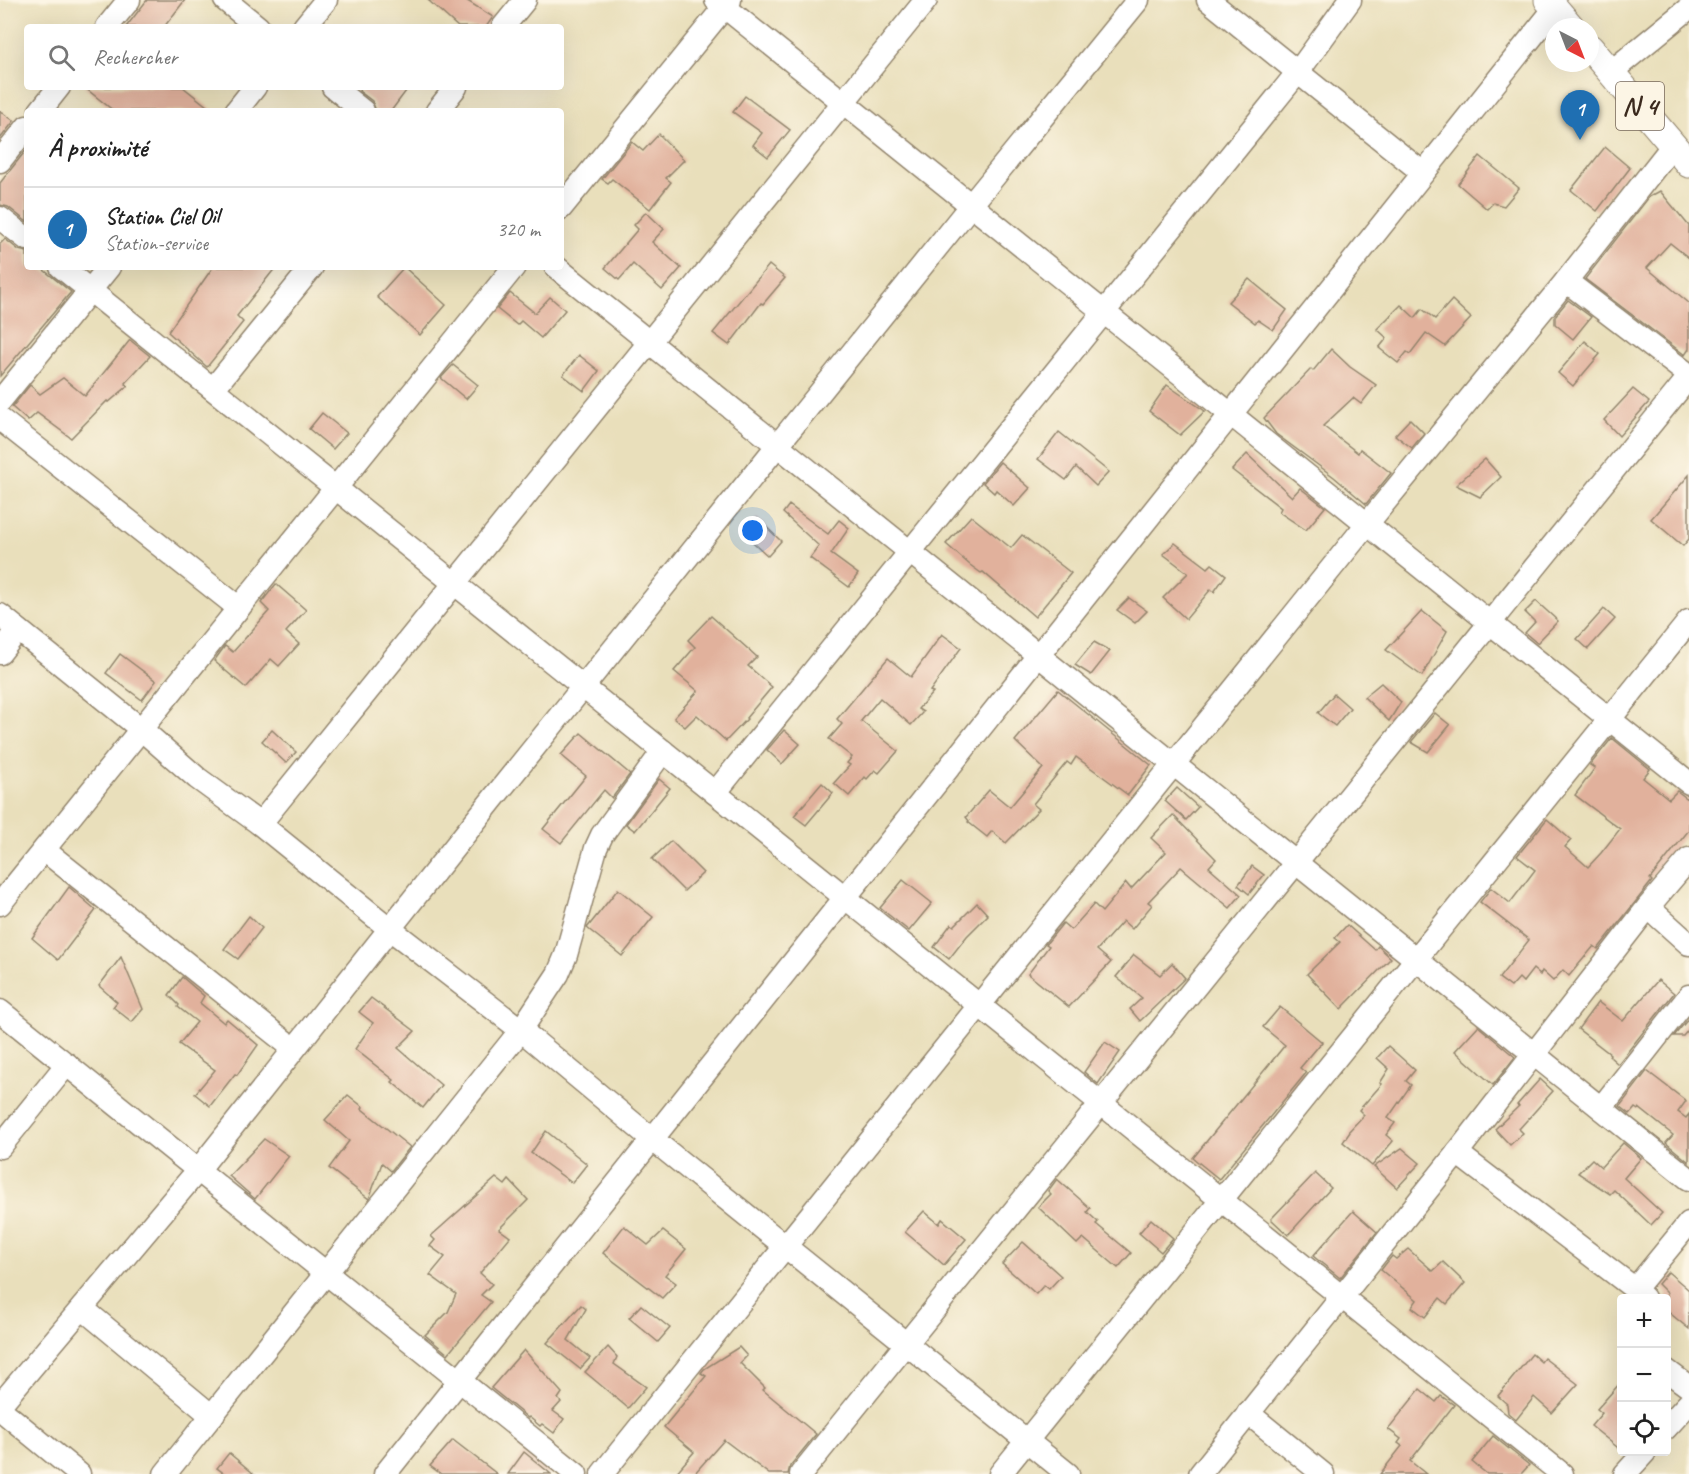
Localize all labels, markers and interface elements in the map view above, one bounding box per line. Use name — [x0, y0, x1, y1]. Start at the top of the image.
north arrow — [1545, 18, 1599, 72]
search box — [24, 24, 564, 90]
icon: search — [45, 41, 78, 74]
text: Rechercher — [93, 43, 177, 71]
road number: N 4 — [1616, 82, 1664, 130]
pin: 1 — [1560, 90, 1600, 140]
text: À proximité — [48, 131, 147, 164]
text: Station Ciel Oil — [105, 203, 219, 231]
text: 1 — [63, 217, 72, 242]
text: 320 m — [497, 217, 540, 242]
text: Station-service — [105, 231, 208, 256]
your location — [738, 516, 767, 545]
map controls — [1617, 1294, 1671, 1456]
button: + — [1617, 1294, 1671, 1348]
button: − — [1617, 1348, 1671, 1402]
button: locate — [1617, 1402, 1671, 1456]

